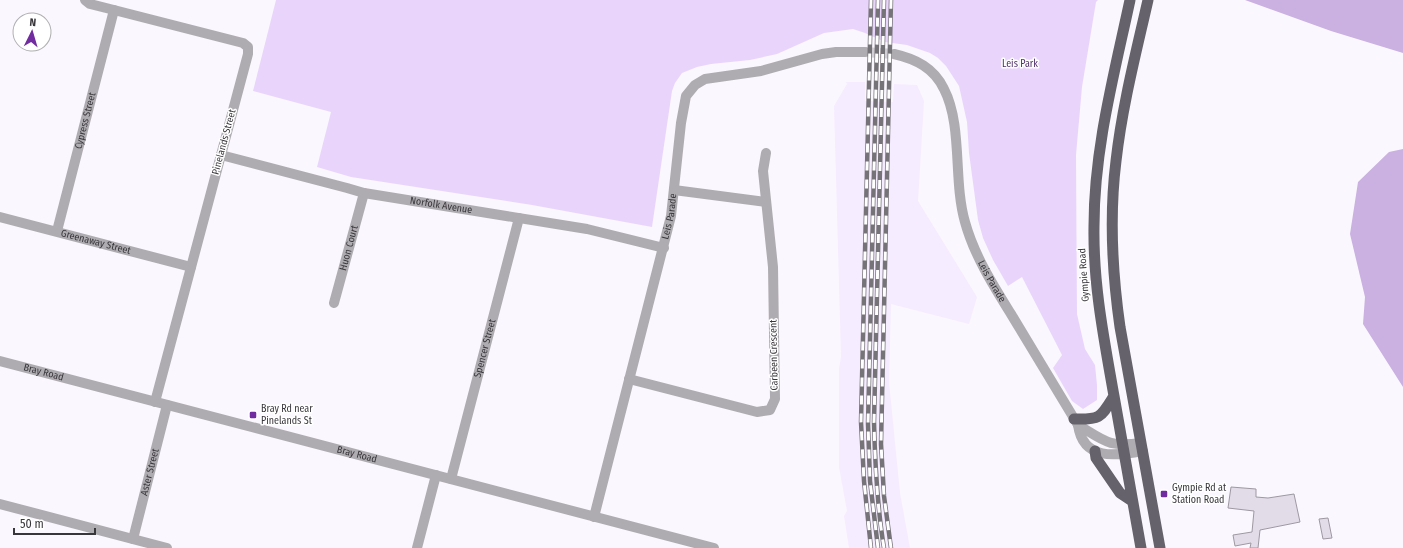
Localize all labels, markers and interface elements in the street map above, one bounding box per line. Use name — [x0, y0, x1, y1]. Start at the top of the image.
north arrow — [12, 12, 52, 52]
text: N — [29, 16, 37, 29]
park label: Leis Park — [1002, 58, 1038, 70]
street label: Cypress Street — [72, 90, 99, 150]
street label: Pinelands Street — [209, 107, 239, 176]
street label: Leis Parade — [659, 193, 679, 241]
street label: Norfolk Avenue — [409, 195, 473, 216]
street label: Huon Court — [337, 223, 361, 272]
street label: Greenaway Street — [60, 227, 133, 257]
street label: Gympie Road — [1076, 248, 1092, 302]
street label: Leis Parade — [975, 258, 1008, 305]
street label: Spencer Street — [472, 317, 499, 379]
street label: Carbeen Crescent — [767, 319, 781, 391]
street label: Bray Road — [22, 361, 65, 383]
place label: Bray Rd near Pinelands St — [261, 403, 313, 427]
marker: Bray Rd near Pinelands St — [248, 410, 258, 420]
street label: Bray Road — [336, 443, 378, 465]
street label: Aster Street — [138, 447, 162, 497]
place label: Gympie Rd at Station Road — [1172, 482, 1227, 506]
marker: Gympie Rd at Station Road — [1159, 489, 1169, 499]
scale bar — [14, 510, 95, 536]
text: 50 m — [20, 517, 44, 531]

